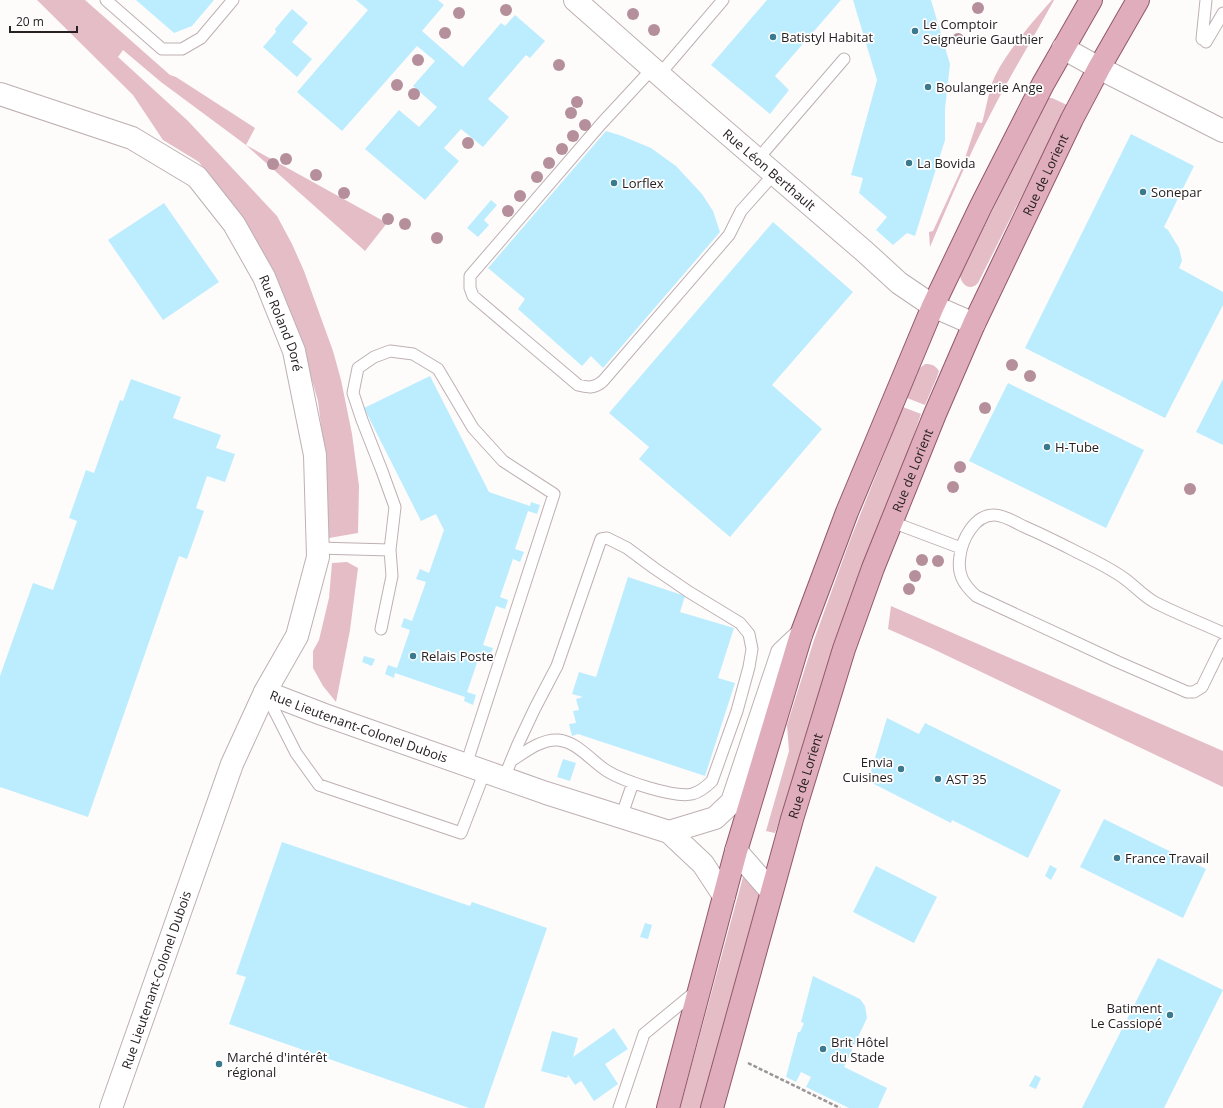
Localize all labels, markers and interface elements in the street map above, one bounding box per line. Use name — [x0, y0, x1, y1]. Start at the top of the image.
scale bar — [10, 8, 77, 34]
text: 20 m — [16, 13, 44, 30]
place label: Le Comptoir Seigneurie Gauthier — [923, 15, 1044, 48]
marker: Le Comptoir Seigneurie Gauthier — [910, 26, 920, 36]
place label: Batistyl Habitat — [781, 28, 873, 46]
marker: Batistyl Habitat — [768, 32, 778, 42]
place label: Boulangerie Ange — [936, 78, 1043, 96]
marker: Boulangerie Ange — [923, 82, 933, 92]
street label: Rue Léon Berthault — [719, 125, 820, 215]
street label: Rue de Lorient — [1018, 131, 1073, 219]
place label: La Bovida — [917, 154, 976, 172]
marker: La Bovida — [904, 158, 914, 168]
place label: Lorflex — [622, 174, 664, 192]
marker: Lorflex — [609, 178, 619, 188]
place label: Sonepar — [1151, 183, 1202, 201]
marker: Sonepar — [1138, 187, 1148, 197]
street label: Rue Roland Doré — [255, 272, 307, 373]
street label: Rue de Lorient — [887, 426, 937, 515]
place label: H-Tube — [1055, 438, 1099, 456]
marker: H-Tube — [1042, 442, 1052, 452]
place label: Relais Poste — [421, 647, 493, 665]
marker: Relais Poste — [408, 651, 418, 661]
street label: Rue Lieutenant-Colonel Dubois — [267, 686, 450, 767]
street label: Rue de Lorient — [784, 731, 827, 821]
place label: Envia Cuisines — [843, 753, 893, 786]
marker: Envia Cuisines — [896, 764, 906, 774]
place label: AST 35 — [946, 770, 987, 788]
marker: AST 35 — [933, 774, 943, 784]
place label: France Travail — [1125, 849, 1209, 867]
marker: France Travail — [1112, 853, 1122, 863]
street label: Rue Lieutenant-Colonel Dubois — [117, 888, 195, 1072]
place label: Batiment Le Cassiopé — [1090, 999, 1162, 1032]
marker: Batiment Le Cassiopé — [1165, 1010, 1175, 1020]
place label: Brit Hôtel du Stade — [831, 1033, 889, 1066]
marker: Brit Hôtel du Stade — [818, 1044, 828, 1054]
place label: Marché d'intérêt régional — [227, 1048, 328, 1081]
marker: Marché d'intérêt régional — [214, 1059, 224, 1069]

